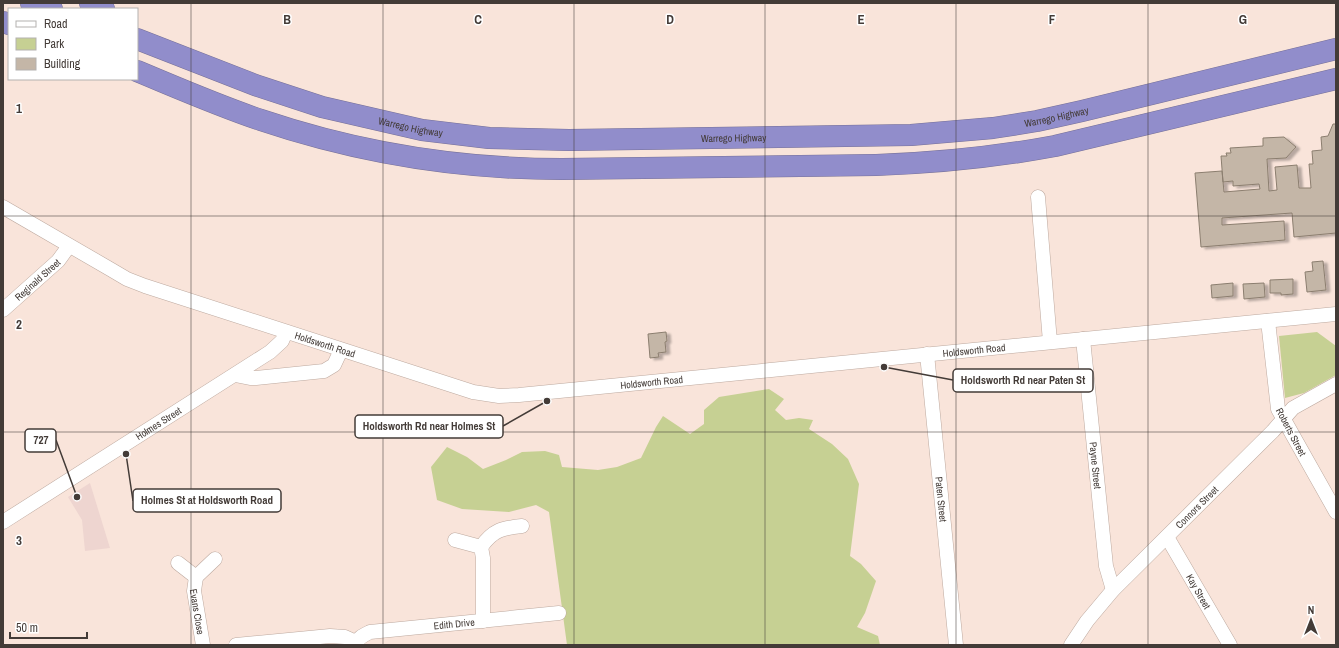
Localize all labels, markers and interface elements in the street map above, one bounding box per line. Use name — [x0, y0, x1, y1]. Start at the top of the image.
legend — [8, 8, 138, 80]
text: B — [283, 11, 291, 28]
text: C — [474, 11, 482, 28]
text: D — [666, 11, 674, 28]
text: E — [857, 11, 865, 28]
text: F — [1049, 11, 1056, 28]
text: G — [1239, 11, 1247, 28]
text: Road — [44, 16, 68, 32]
text: Park — [44, 36, 64, 52]
text: Building — [44, 56, 81, 72]
text: 1 — [16, 100, 22, 117]
street label: Warrego Highway — [1023, 103, 1091, 129]
street label: Warrego Highway — [377, 114, 444, 139]
street label: Warrego Highway — [701, 131, 767, 145]
street label: Reginald Street — [12, 255, 63, 303]
text: 2 — [16, 316, 22, 333]
street label: Holdsworth Road — [293, 328, 357, 360]
street label: Holdsworth Road — [942, 340, 1006, 359]
callout: Holdsworth Rd near Paten St — [953, 369, 1093, 392]
street label: Holdsworth Road — [620, 372, 684, 391]
text: Holdsworth Rd near Paten St — [961, 373, 1085, 387]
street label: Holmes Street — [133, 403, 184, 443]
street label: Roberts Street — [1273, 406, 1309, 459]
callout: Holdsworth Rd near Holmes St — [355, 415, 503, 438]
text: Holdsworth Rd near Holmes St — [363, 419, 495, 433]
callout: 727 — [25, 429, 56, 452]
text: 727 — [33, 433, 49, 447]
street label: Payne Street — [1087, 441, 1105, 490]
street label: Paten Street — [933, 476, 950, 523]
street label: Connors Street — [1172, 482, 1221, 531]
callout: Holmes St at Holdsworth Road — [133, 489, 281, 512]
text: Holmes St at Holdsworth Road — [141, 493, 273, 507]
text: 3 — [16, 532, 22, 549]
street label: Kay Street — [1183, 572, 1214, 612]
street label: Evans Close — [187, 588, 208, 636]
north arrow — [1291, 600, 1331, 640]
text: N — [1308, 603, 1314, 617]
scale bar — [10, 614, 87, 640]
street label: Edith Drive — [433, 615, 476, 632]
text: 50 m — [16, 620, 38, 636]

